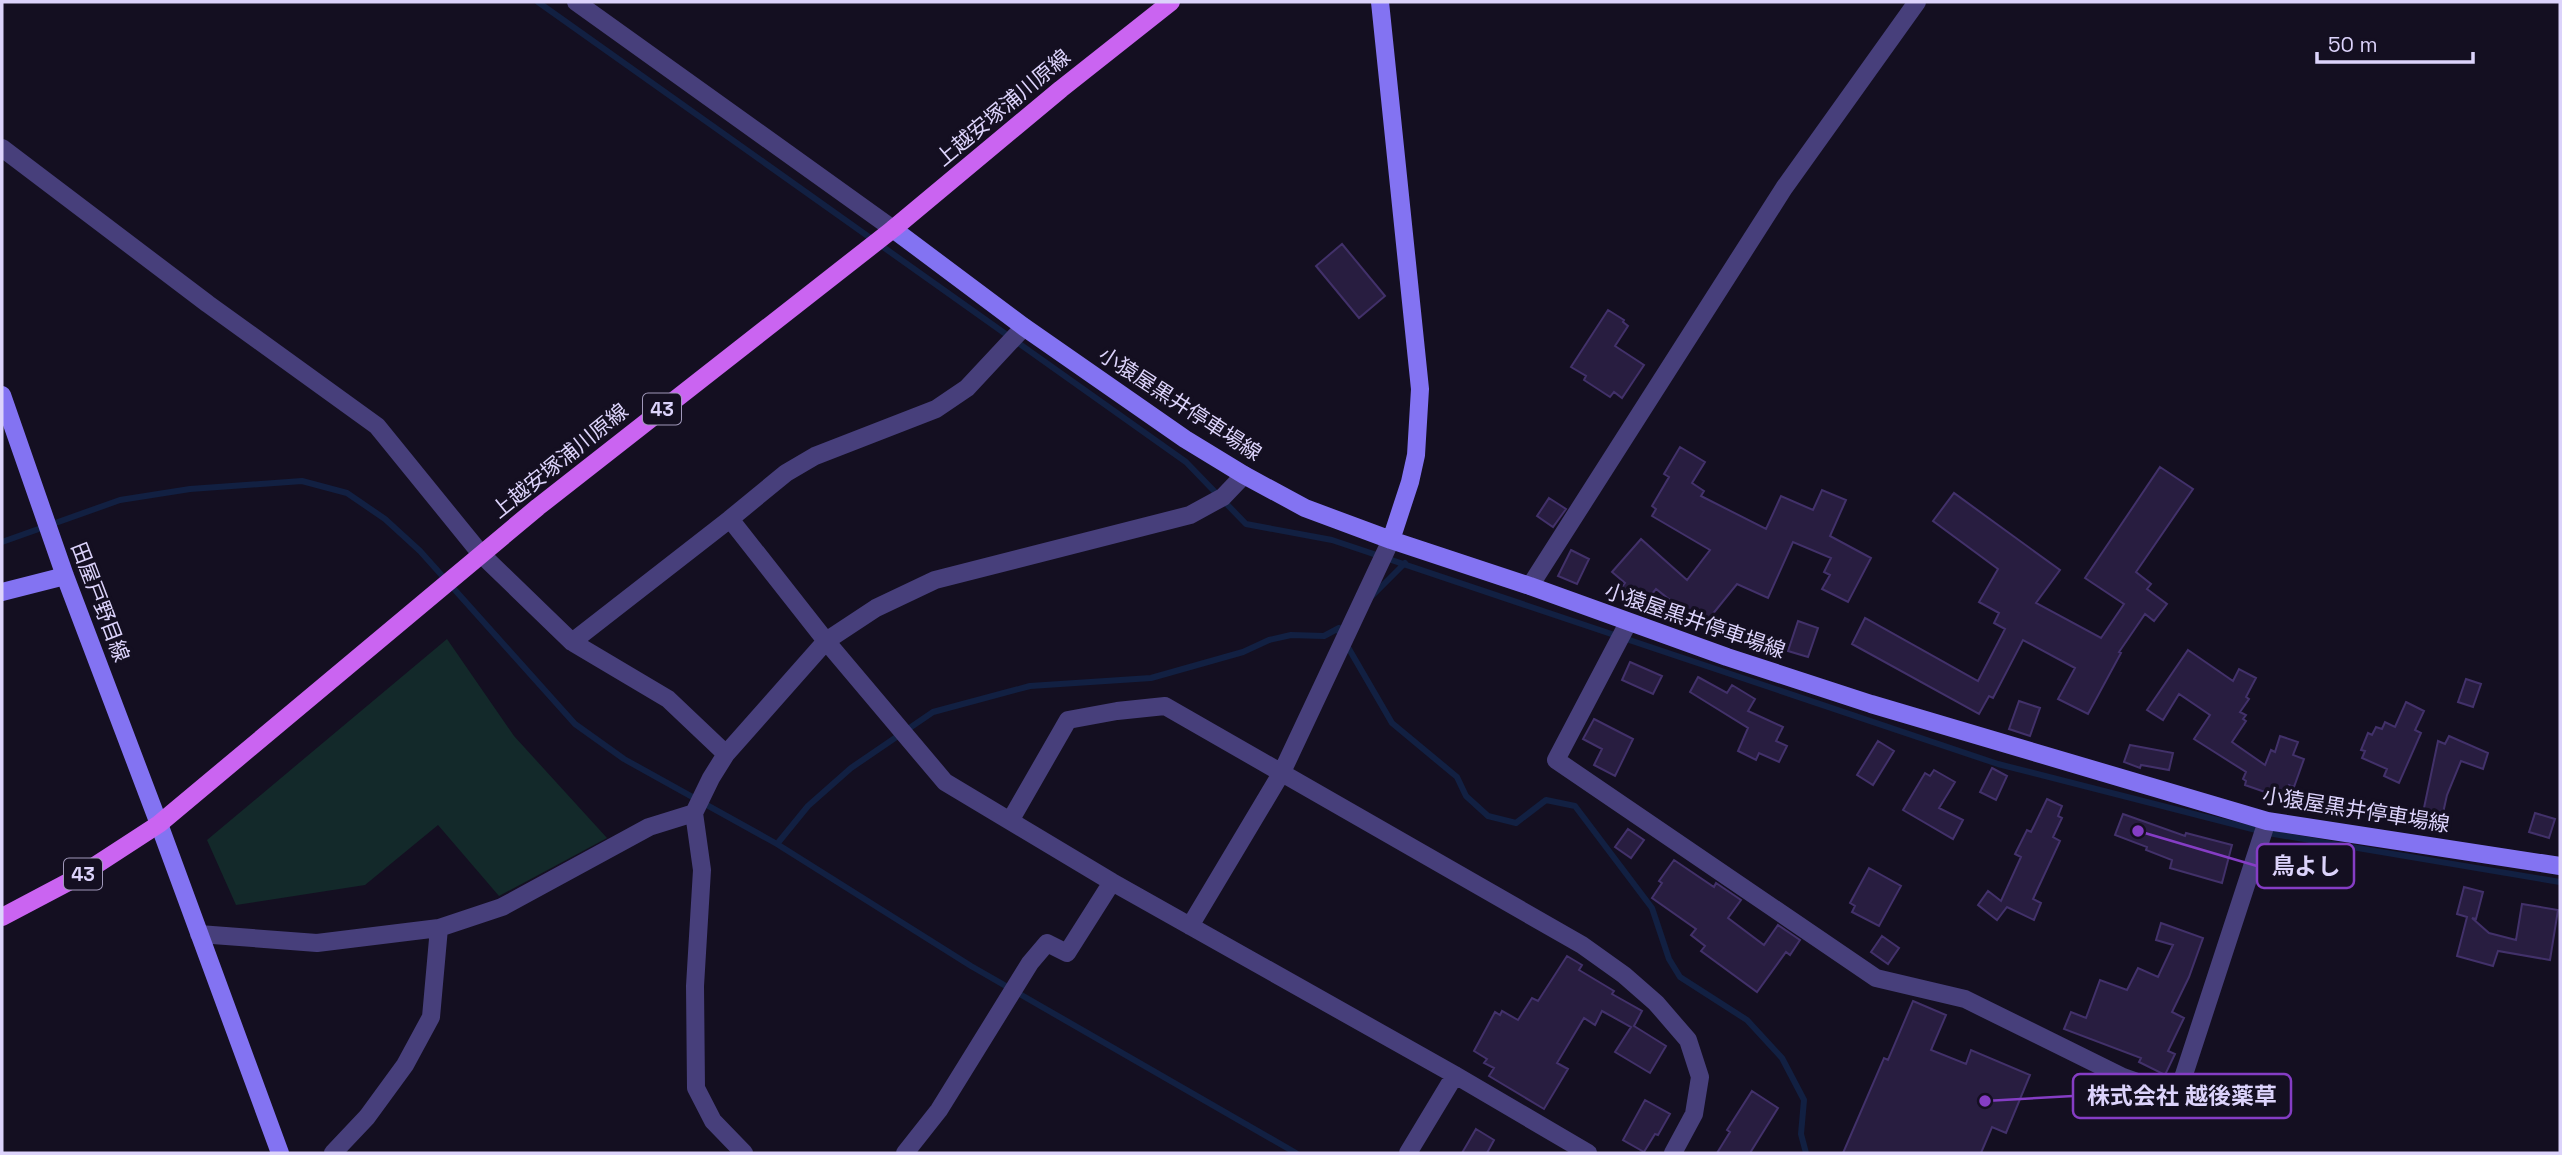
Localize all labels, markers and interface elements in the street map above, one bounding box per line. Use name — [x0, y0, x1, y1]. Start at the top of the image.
scale bar — [2317, 21, 2473, 65]
text: 50 m — [2328, 31, 2378, 58]
street label: 上越安塚浦川原線 — [930, 43, 1076, 172]
street label: 小猿屋黒井停車場線 — [1094, 341, 1267, 466]
road number: 43 — [643, 394, 681, 424]
street label: 上越安塚浦川原線 — [486, 397, 633, 524]
street label: 田屋戸野目線 — [65, 538, 136, 665]
street label: 小猿屋黒井停車場線 — [1601, 577, 1789, 664]
street label: 小猿屋黒井停車場線 — [2261, 781, 2452, 838]
callout: 鳥よし — [2257, 844, 2354, 888]
text: 鳥よし — [2272, 851, 2341, 881]
road number: 43 — [64, 859, 102, 890]
callout: 株式会社 越後薬草 — [2073, 1074, 2291, 1118]
text: 株式会社 越後薬草 — [2087, 1081, 2277, 1111]

